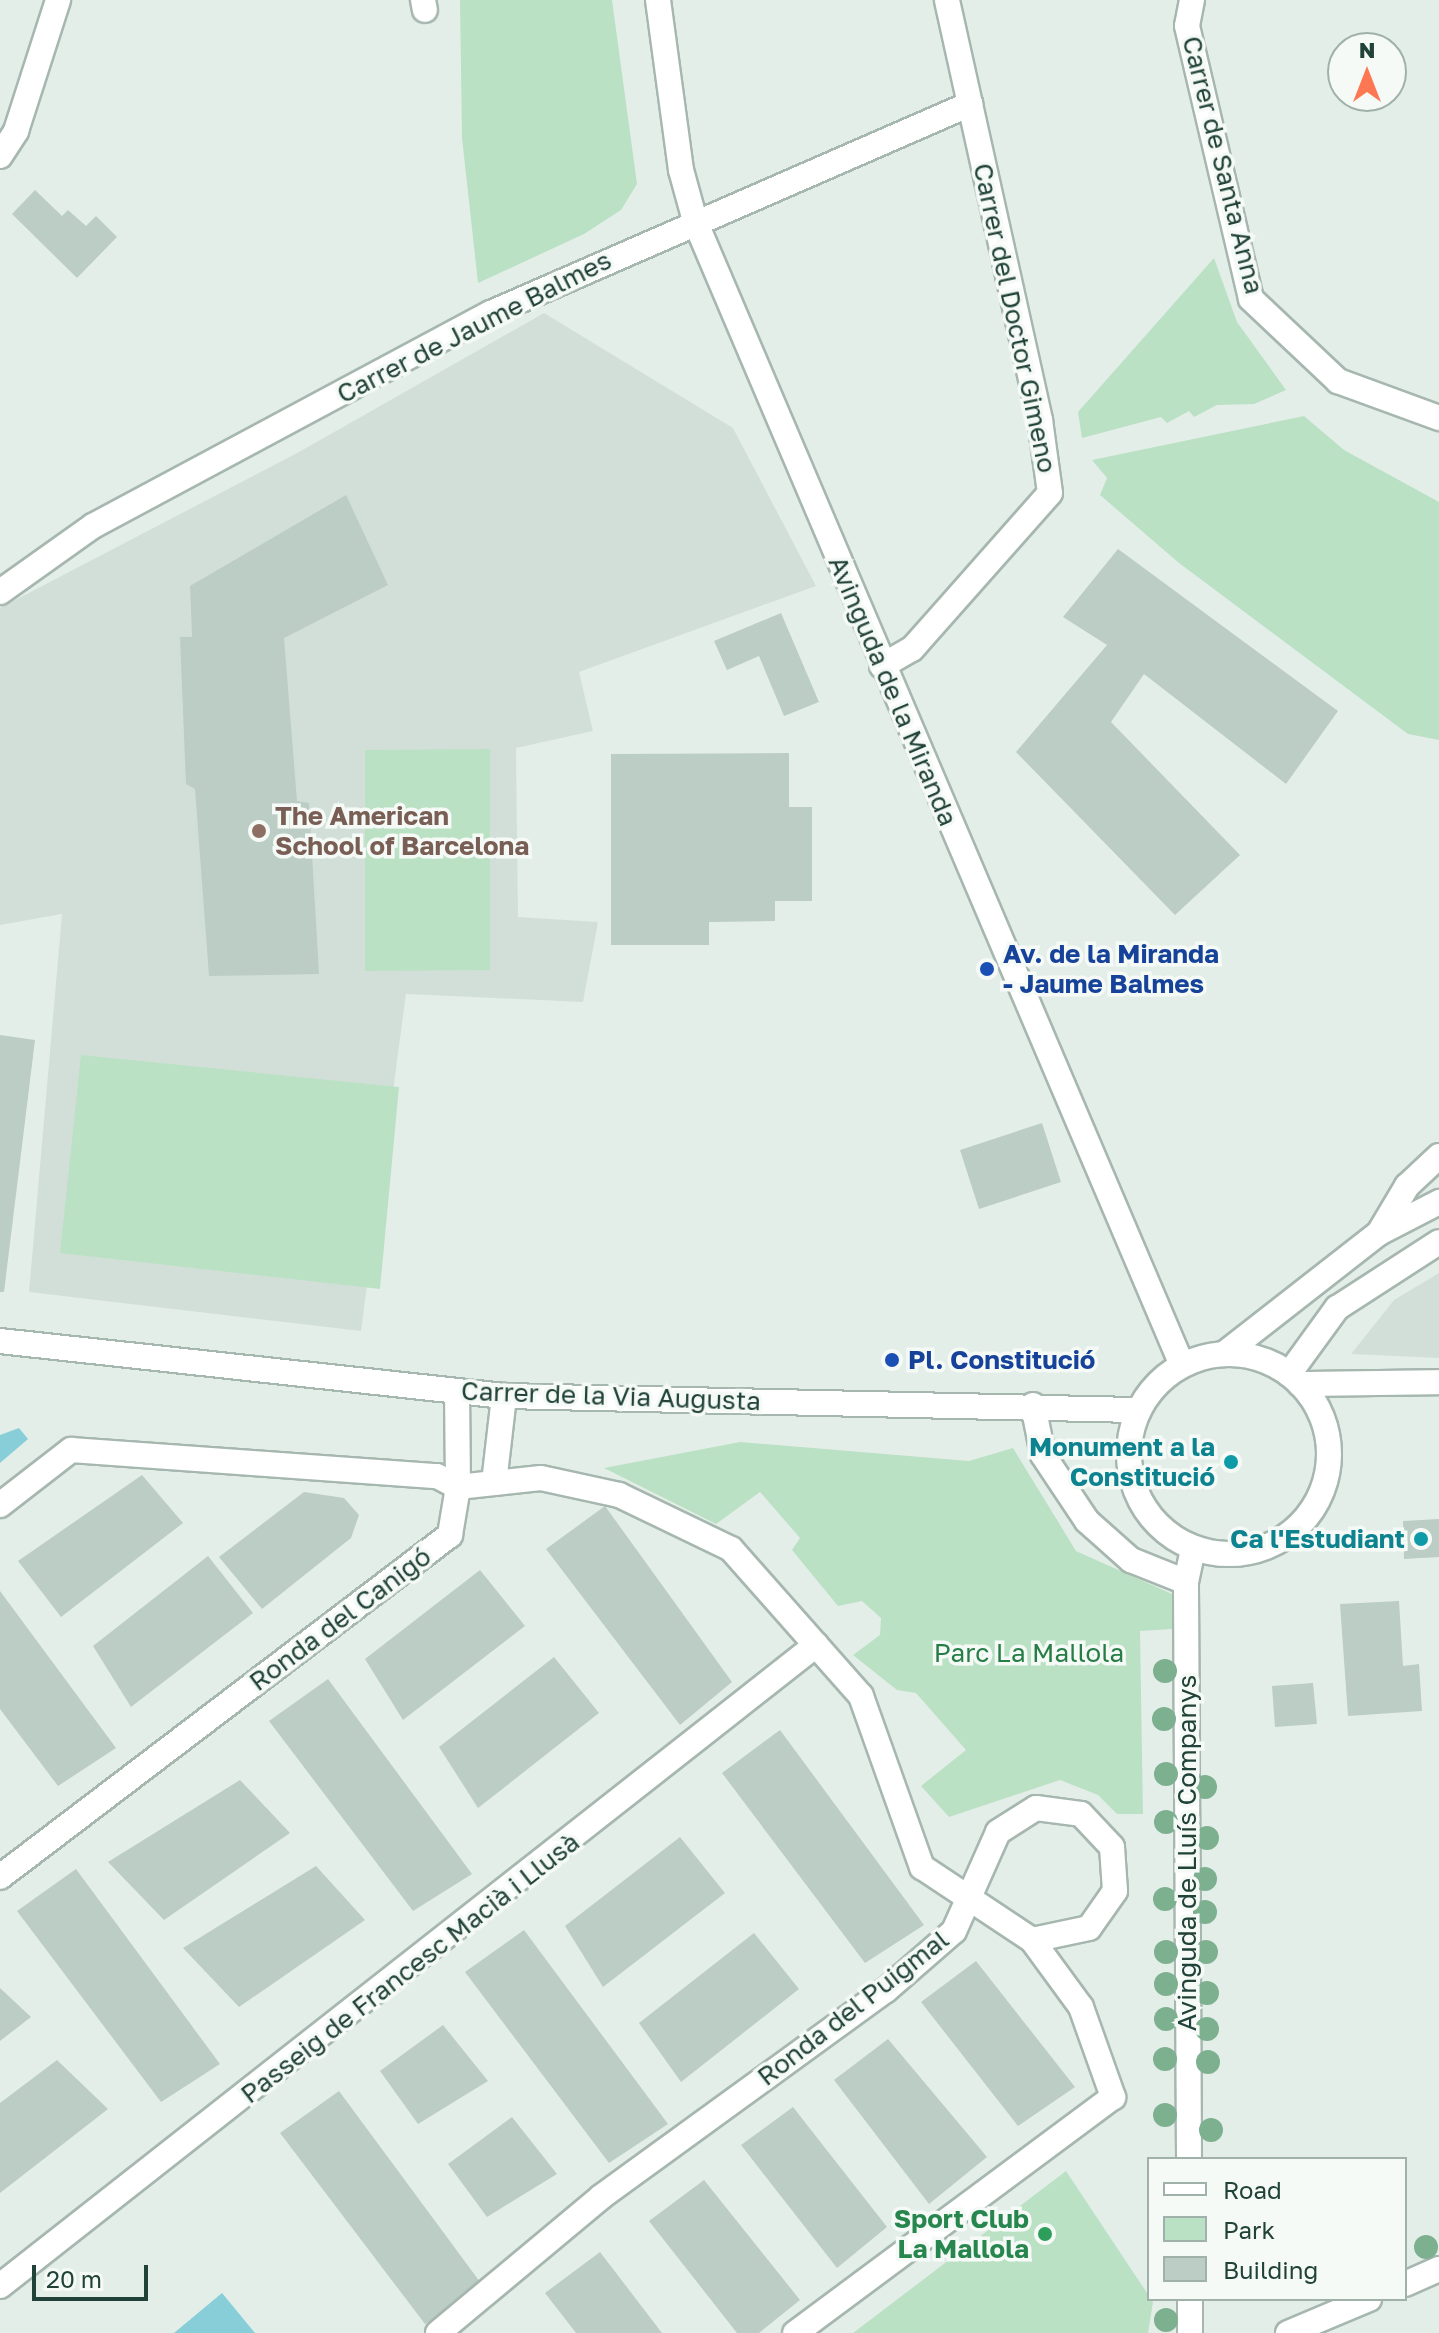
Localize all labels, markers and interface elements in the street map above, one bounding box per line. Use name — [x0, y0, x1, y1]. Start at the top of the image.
north arrow — [1327, 32, 1407, 112]
street label: Carrer de Santa Anna — [1176, 33, 1270, 297]
text: N — [1359, 36, 1375, 63]
street label: Carrer del Doctor Gimeno — [967, 160, 1063, 476]
street label: Carrer de Jaume Balmes — [332, 244, 616, 410]
street label: Avinguda de la Miranda — [822, 551, 964, 831]
place label: The American School of Barcelona — [275, 800, 529, 862]
marker: The American School of Barcelona — [250, 822, 268, 840]
place label: Av. de la Miranda - Jaume Balmes — [1003, 938, 1219, 1000]
marker: Av. de la Miranda - Jaume Balmes — [978, 960, 996, 978]
place label: Pl. Constitució — [908, 1344, 1095, 1376]
marker: Pl. Constitució — [883, 1351, 901, 1369]
street label: Carrer de la Via Augusta — [461, 1375, 761, 1417]
place label: Monument a la Constitució — [1029, 1431, 1215, 1492]
marker: Monument a la Constitució — [1222, 1453, 1240, 1471]
place label: Ca l'Estudiant — [1230, 1523, 1405, 1555]
marker: Ca l'Estudiant — [1412, 1530, 1430, 1548]
street label: Ronda del Canigó — [243, 1541, 437, 1697]
park label: Parc La Mallola — [934, 1637, 1124, 1669]
street label: Avinguda de Lluís Companys — [1171, 1675, 1203, 2031]
street label: Passeig de Francesc Macià i Llusà — [235, 1826, 585, 2110]
street label: Ronda del Puigmal — [751, 1924, 955, 2092]
legend — [1147, 2157, 1407, 2301]
text: Road — [1223, 2175, 1282, 2204]
place label: Sport Club La Mallola — [894, 2203, 1029, 2264]
text: Park — [1223, 2215, 1275, 2244]
marker: Sport Club La Mallola — [1036, 2225, 1054, 2243]
scale bar — [36, 2249, 152, 2299]
text: Building — [1223, 2255, 1318, 2284]
text: 20 m — [46, 2264, 102, 2293]

